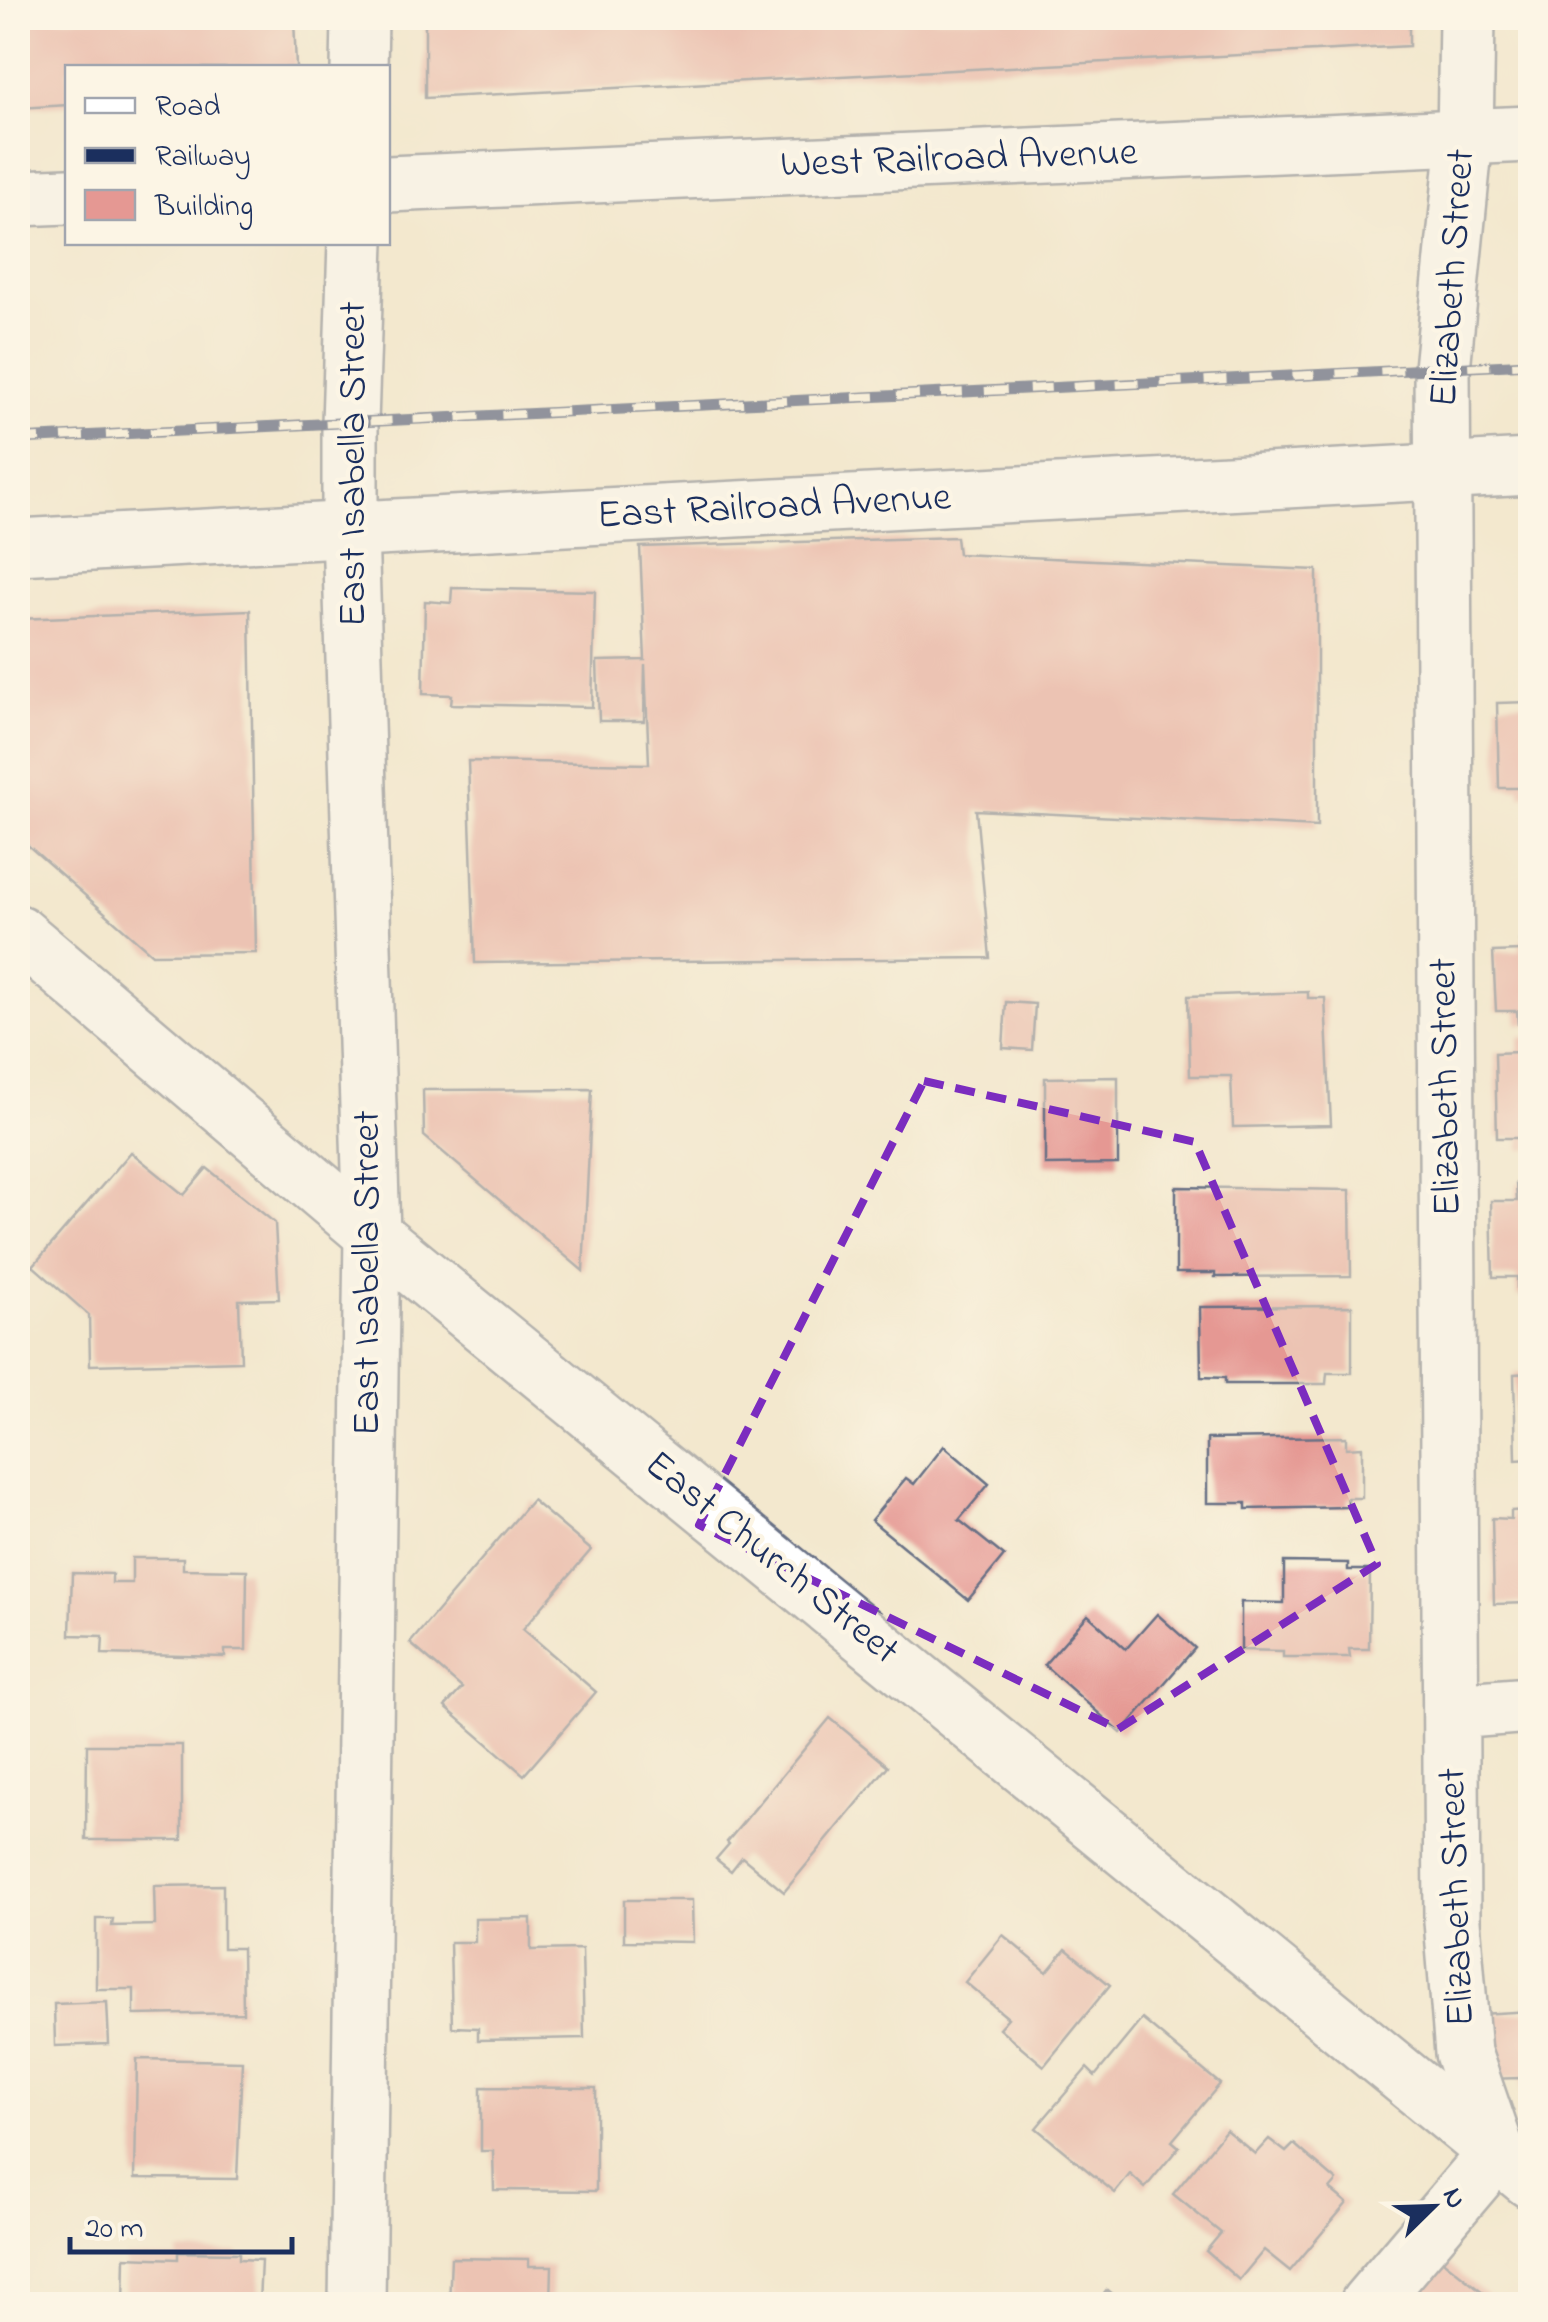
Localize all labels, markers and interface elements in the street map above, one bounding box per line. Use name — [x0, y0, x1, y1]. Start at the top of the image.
legend — [65, 65, 390, 245]
text: Road — [155, 86, 220, 130]
street label: West Railroad Avenue — [779, 124, 1139, 196]
text: Railway — [155, 136, 251, 180]
street label: Elizabeth Street — [1416, 147, 1492, 409]
text: Building — [154, 186, 253, 230]
street label: East Isabella Street — [325, 301, 384, 627]
street label: East Railroad Avenue — [596, 469, 952, 547]
street label: Elizabeth Street — [1415, 957, 1479, 1217]
street label: East Isabella Street — [339, 1110, 398, 1436]
street label: East Church Street — [631, 1437, 911, 1681]
street label: Elizabeth Street — [1424, 1767, 1492, 2027]
north arrow — [1383, 2157, 1483, 2257]
text: N — [1430, 2182, 1475, 2215]
scale bar — [70, 2192, 292, 2254]
text: 20 m — [85, 2208, 144, 2252]

